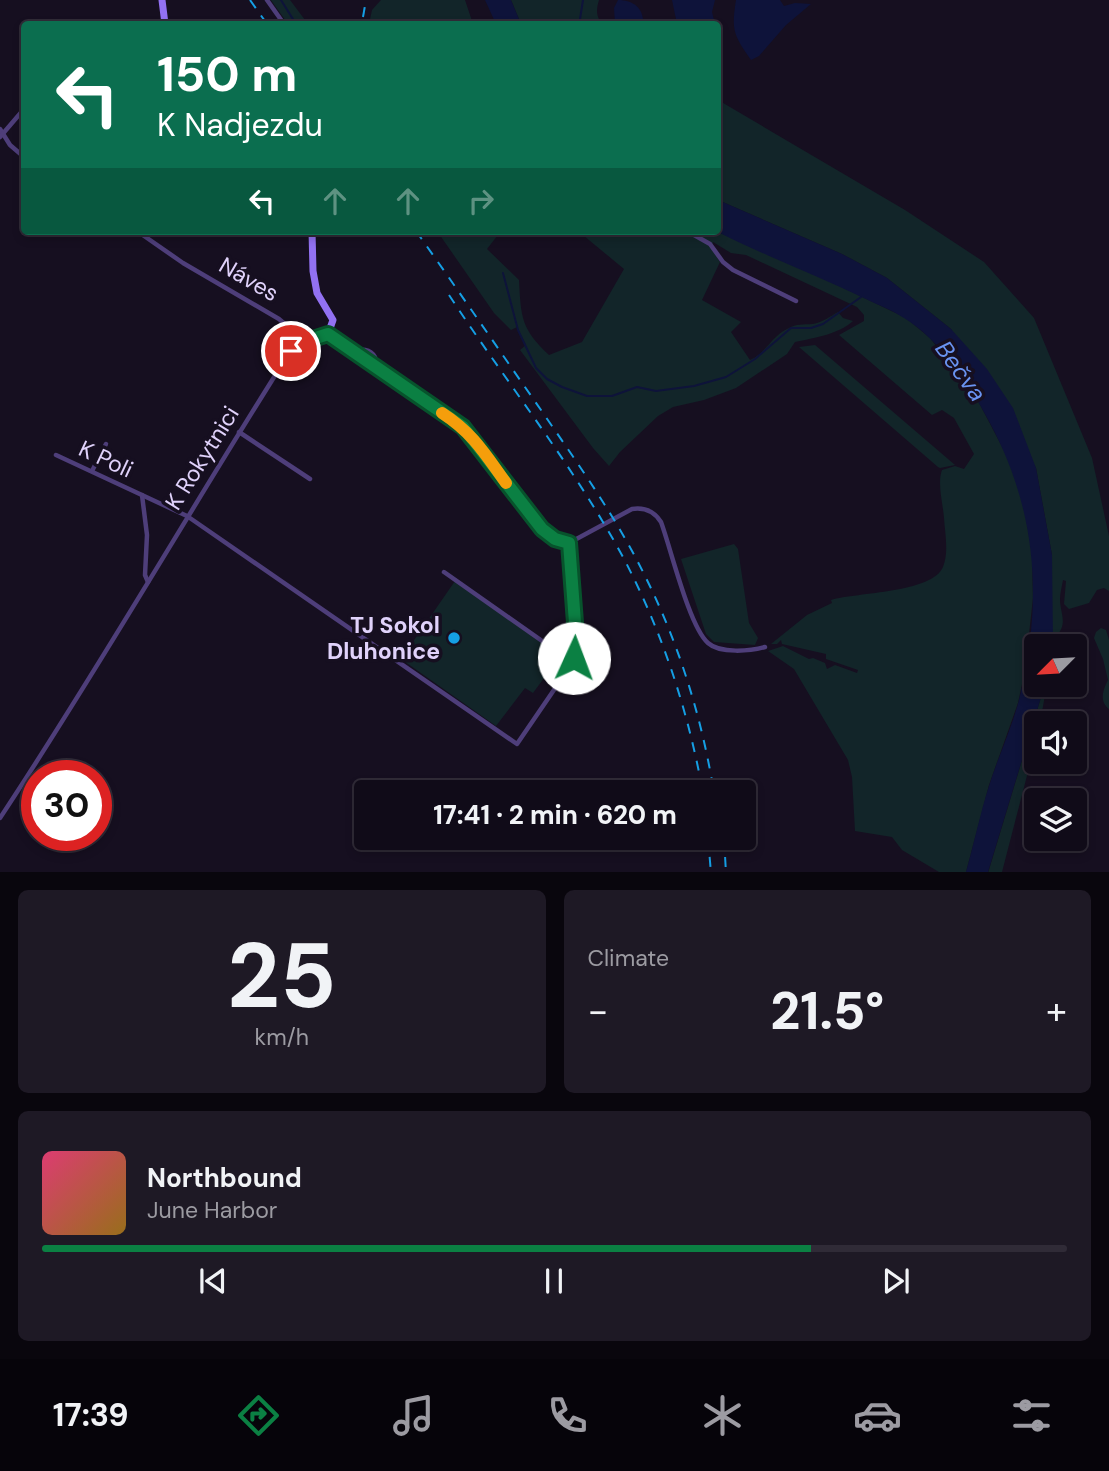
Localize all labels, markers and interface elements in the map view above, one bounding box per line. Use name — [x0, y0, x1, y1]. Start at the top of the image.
text: 150 m — [157, 42, 297, 106]
icon: left — [42, 49, 133, 140]
text: K Nadjezdu — [157, 104, 323, 146]
icon: left — [243, 182, 281, 220]
icon: ahead — [316, 182, 354, 220]
icon: ahead — [389, 182, 427, 220]
icon: right — [462, 182, 500, 220]
street label: Náves — [214, 250, 284, 308]
pin — [261, 321, 321, 381]
icon: arrive — [272, 332, 310, 370]
water label: Bečva — [929, 334, 993, 408]
street label: K Rokytnici — [158, 400, 246, 516]
street label: K Poli — [74, 433, 138, 485]
place label: TJ Sokol Dluhonice — [327, 610, 440, 666]
position arrow — [537, 621, 611, 695]
marker: TJ Sokol Dluhonice — [446, 630, 462, 646]
north arrow — [1024, 634, 1087, 696]
map controls — [1024, 634, 1087, 851]
button: sound — [1024, 711, 1087, 774]
speed limit sign: 30 — [21, 760, 112, 851]
button: layers — [1024, 788, 1087, 851]
text: 17:41 · 2 min · 620 m — [433, 798, 677, 832]
text: 25 — [227, 917, 336, 1035]
text: Climate — [588, 943, 669, 973]
text: 21.5° — [770, 977, 884, 1045]
text: − — [588, 986, 608, 1036]
text: + — [1046, 986, 1067, 1036]
text: km/h — [255, 1022, 309, 1052]
text: Northbound — [147, 1161, 302, 1195]
text: June Harbor — [147, 1195, 277, 1225]
icon: previous — [194, 1262, 232, 1300]
icon: pause — [535, 1262, 573, 1300]
icon: next — [877, 1262, 915, 1300]
icon: directions — [234, 1391, 283, 1440]
icon: music — [389, 1391, 438, 1440]
icon: phone — [543, 1391, 592, 1440]
icon: climate — [698, 1391, 747, 1440]
icon: car — [853, 1391, 902, 1440]
icon: filters — [1007, 1391, 1056, 1440]
text: 17:39 — [53, 1394, 129, 1436]

